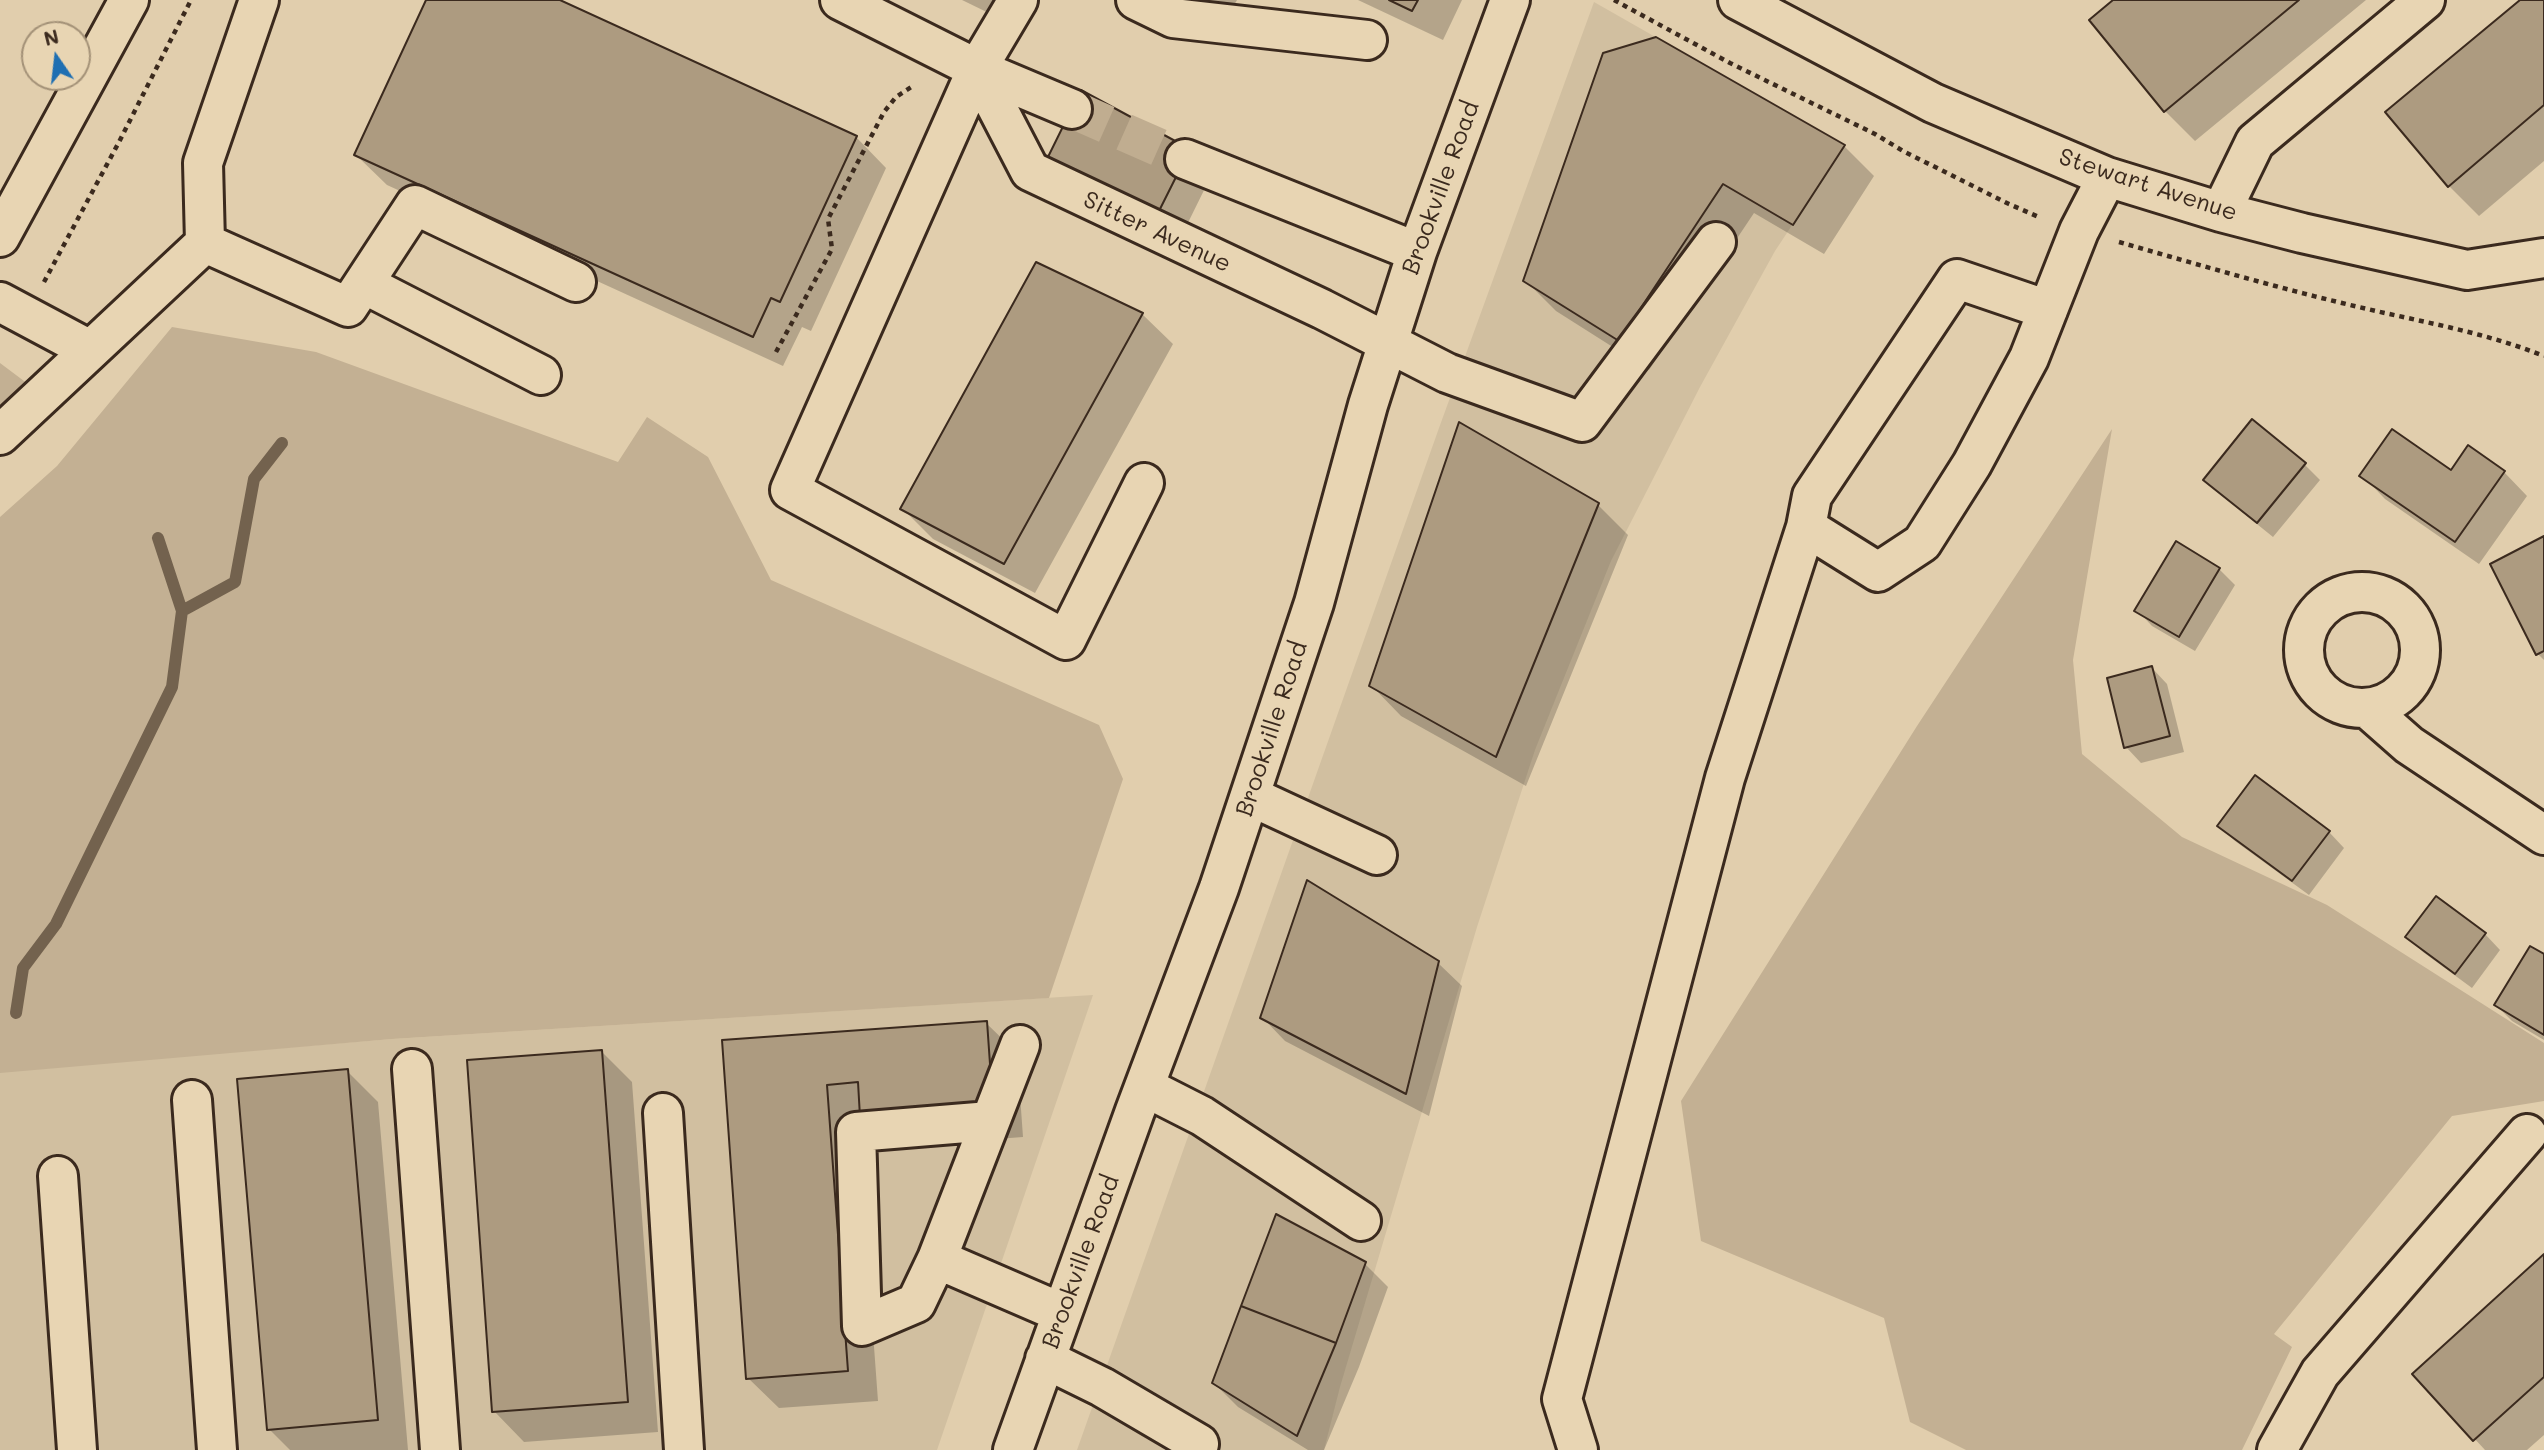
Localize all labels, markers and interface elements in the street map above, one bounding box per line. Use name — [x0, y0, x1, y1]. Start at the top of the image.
north arrow — [21, 21, 91, 91]
text: N — [41, 23, 61, 51]
street label: Brookville Road — [1396, 97, 1486, 279]
street label: Stewart Avenue — [2055, 143, 2241, 227]
street label: Sitter Avenue — [1079, 185, 1235, 279]
street label: Brookville Road — [1230, 638, 1314, 820]
street label: Brookville Road — [1036, 1171, 1126, 1353]

